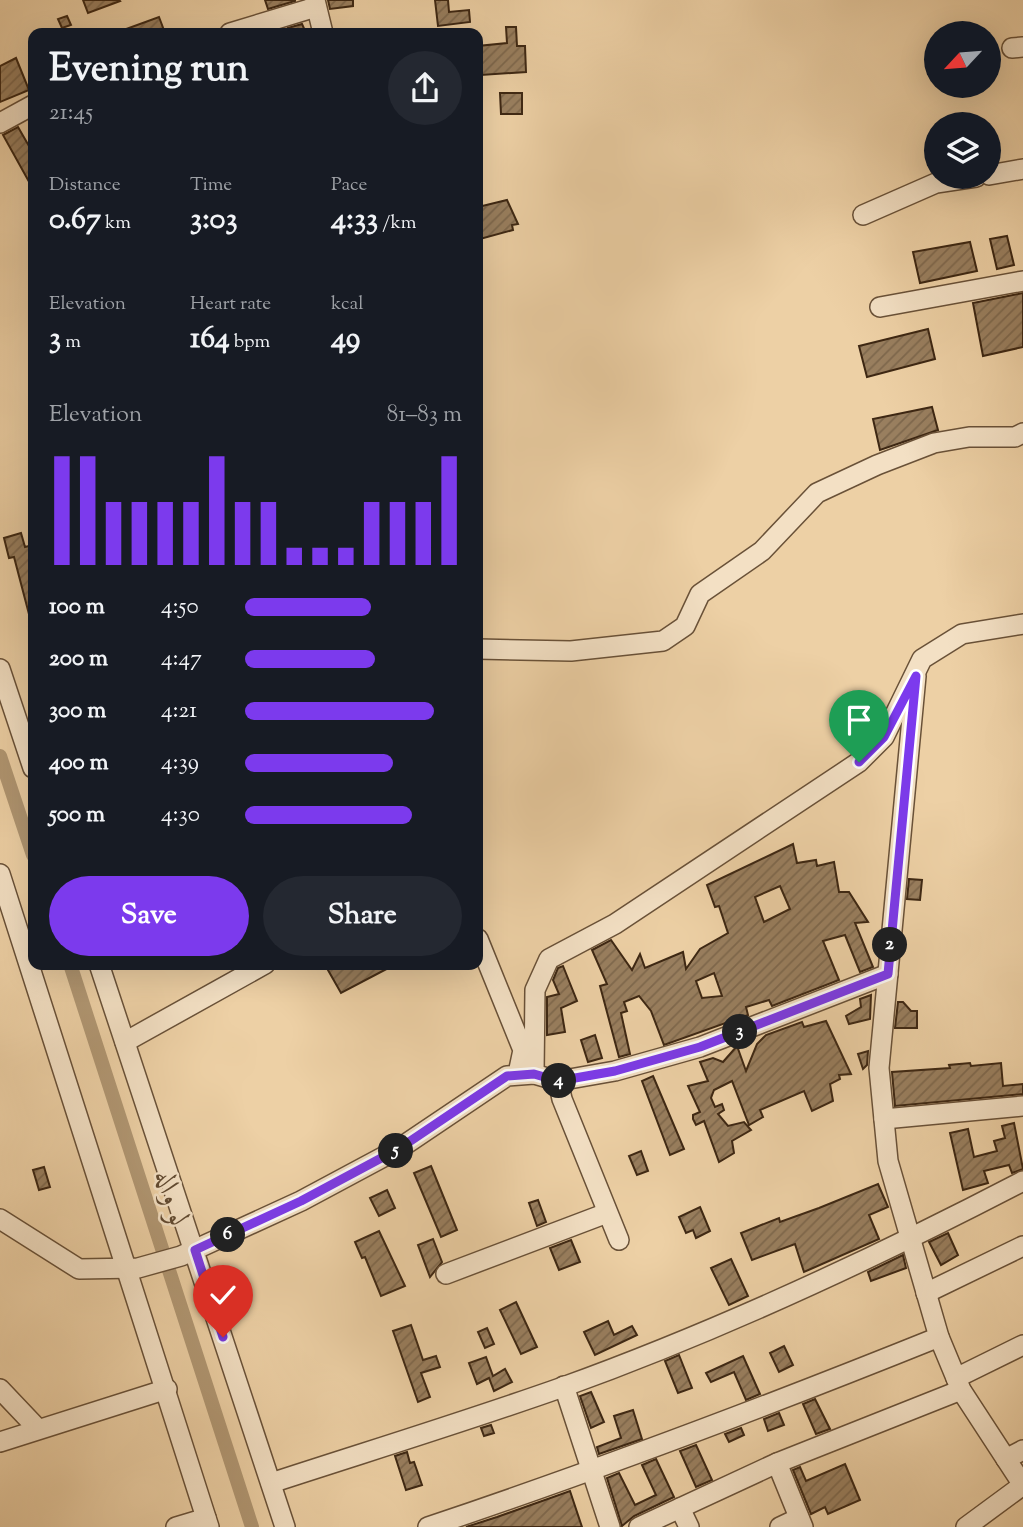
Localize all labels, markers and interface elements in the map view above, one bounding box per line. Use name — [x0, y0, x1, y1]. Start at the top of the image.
north arrow — [924, 21, 1001, 98]
map controls — [924, 21, 1001, 189]
text: Evening run — [49, 44, 249, 98]
button: share — [388, 51, 462, 125]
text: 21:45 — [49, 97, 93, 130]
button: layers — [924, 112, 1001, 189]
text: Distance — [49, 172, 121, 199]
text: Time — [190, 172, 232, 199]
text: Pace — [331, 172, 367, 199]
text: 0.67 — [49, 199, 101, 242]
text: 3:03 — [190, 199, 238, 242]
text: 4:33 — [331, 199, 378, 242]
text: km — [101, 210, 131, 237]
text: /km — [378, 210, 417, 237]
text: Elevation — [49, 291, 126, 318]
text: Heart rate — [190, 291, 271, 318]
text: kcal — [331, 291, 364, 318]
text: 3 — [49, 318, 61, 361]
text: 164 — [190, 318, 230, 361]
text: 49 — [331, 318, 360, 361]
text: m — [61, 329, 81, 356]
text: bpm — [230, 329, 270, 356]
text: Elevation — [49, 399, 142, 432]
text: 81–83 m — [387, 399, 462, 432]
text: 100 m — [49, 591, 105, 624]
text: 4:50 — [161, 591, 199, 624]
text: 200 m — [49, 643, 108, 676]
text: 4:47 — [161, 643, 202, 676]
pin — [829, 690, 889, 762]
text: 300 m — [49, 695, 106, 728]
text: 4:21 — [161, 695, 197, 728]
icon: arrive — [840, 701, 878, 739]
text: 400 m — [49, 747, 109, 780]
text: 4:39 — [161, 747, 199, 780]
text: 500 m — [49, 799, 105, 832]
text: 4:30 — [161, 799, 200, 832]
button: Save — [49, 876, 249, 956]
button: Share — [263, 876, 462, 956]
pin: 2 — [872, 928, 908, 962]
text: 2 — [885, 931, 894, 958]
pin: 3 — [722, 1014, 758, 1050]
text: 3 — [736, 1018, 743, 1045]
pin: 4 — [542, 1064, 576, 1098]
text: 4 — [554, 1067, 563, 1094]
pin: 5 — [378, 1134, 414, 1168]
text: 5 — [392, 1137, 399, 1164]
water label: لو واله — [141, 1165, 200, 1232]
pin: 6 — [210, 1218, 246, 1252]
text: 6 — [223, 1221, 232, 1248]
pin — [193, 1265, 253, 1337]
icon: check — [204, 1276, 242, 1314]

